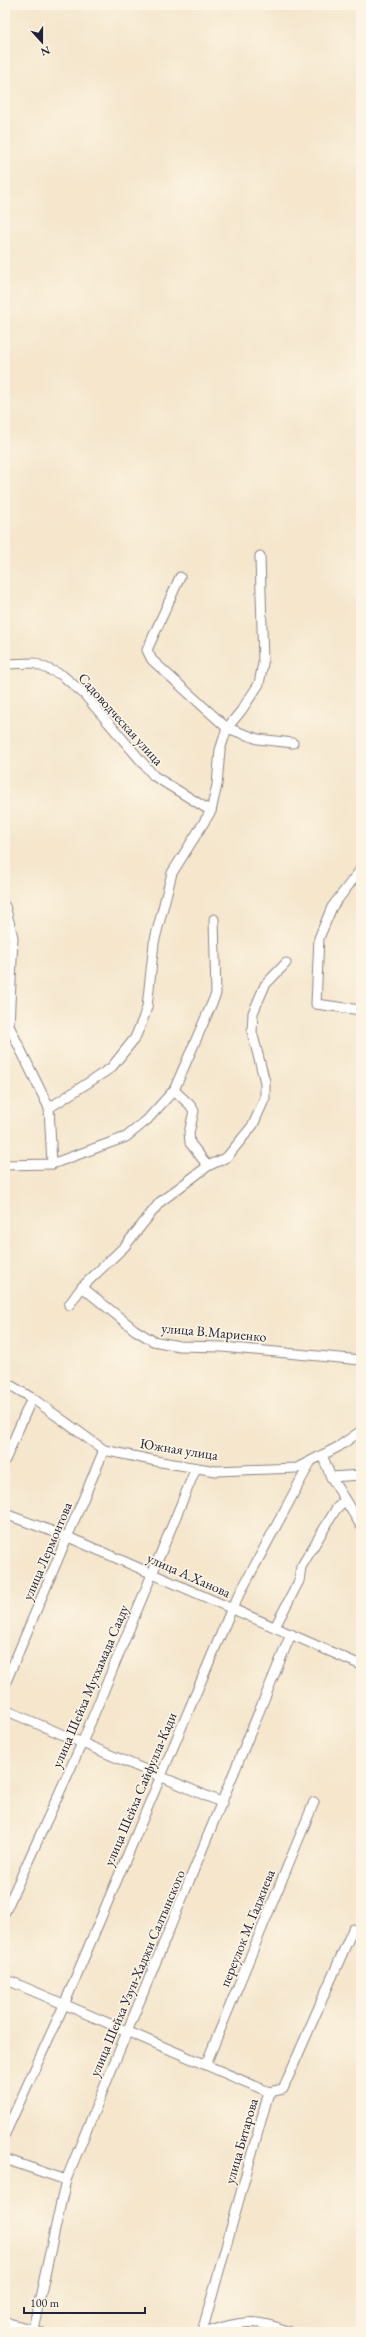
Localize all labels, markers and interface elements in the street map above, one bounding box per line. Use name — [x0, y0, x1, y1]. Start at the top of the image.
north arrow — [22, 22, 62, 62]
text: N — [39, 43, 52, 60]
street label: Садоводческая улица — [75, 669, 168, 769]
street label: улица В.Мариенко — [161, 1318, 267, 1346]
street label: Южная улица — [139, 1434, 220, 1464]
street label: улица Лермонтова — [18, 1499, 76, 1603]
street label: улица А.Ханова — [144, 1549, 234, 1602]
street label: улица Шейха Муххамада Сааду — [47, 1601, 133, 1770]
street label: улица Шейха Сайфулла-Кади — [99, 1709, 181, 1868]
street label: переулок М. Гаджиева — [215, 1866, 279, 1989]
street label: улица Шейха Узун-Хаджи Салтынского — [85, 1867, 189, 2079]
street label: улица Битарова — [220, 2096, 262, 2186]
scale bar — [24, 2289, 145, 2315]
text: 100 m — [30, 2295, 60, 2311]

